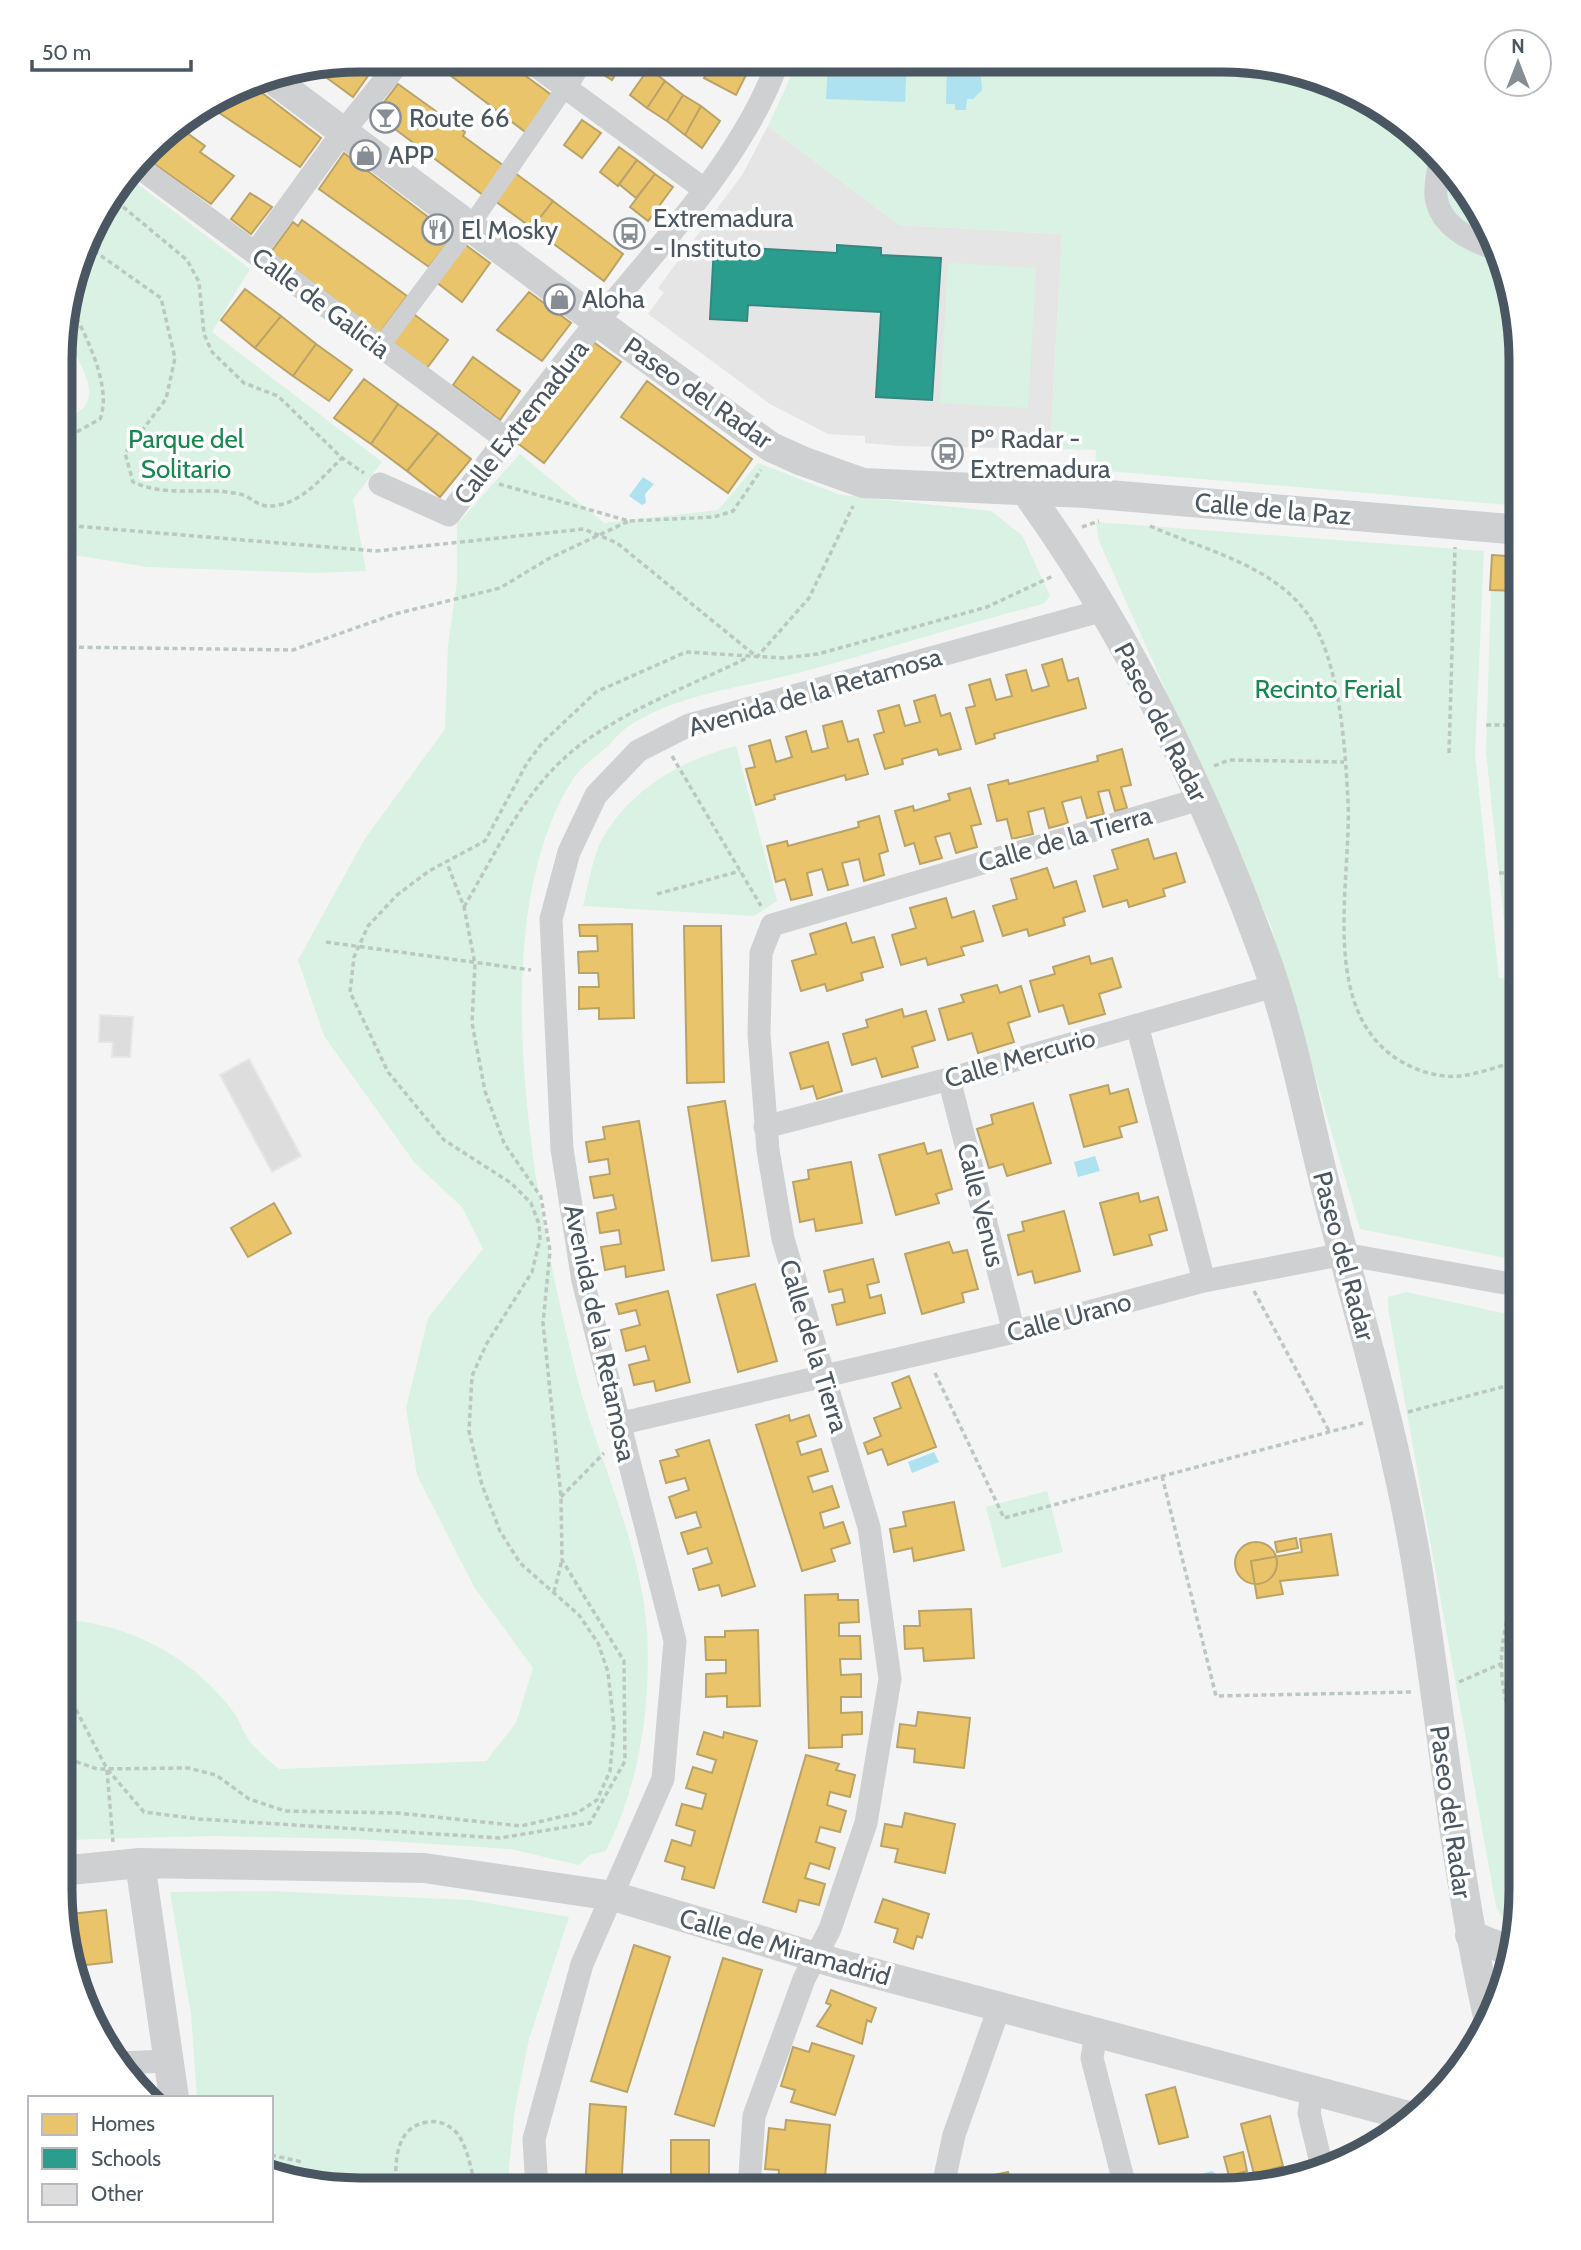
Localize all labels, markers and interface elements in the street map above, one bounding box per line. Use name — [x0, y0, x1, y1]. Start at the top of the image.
scale bar — [32, 28, 191, 72]
north arrow — [1483, 28, 1553, 98]
text: N — [1511, 35, 1525, 58]
text: 50 m — [42, 40, 91, 65]
bar icon: Route 66 — [369, 101, 403, 135]
place label: Route 66 — [409, 102, 509, 134]
shop icon: APP — [348, 138, 382, 172]
place label: APP — [388, 139, 434, 171]
place label: Extremadura - Instituto — [653, 202, 794, 264]
restaurant icon: El Mosky — [421, 213, 455, 247]
place label: El Mosky — [461, 214, 558, 246]
bus stop icon: Extremadura - Instituto — [613, 216, 647, 250]
street label: Calle de Galicia — [246, 241, 397, 366]
shop icon: Aloha — [542, 282, 576, 316]
place label: Aloha — [582, 283, 645, 315]
street label: Paseo del Radar — [618, 330, 779, 456]
street label: Calle Extremadura — [447, 333, 596, 511]
park label: Parque del Solitario — [128, 423, 244, 485]
place label: Pº Radar - Extremadura — [970, 423, 1111, 485]
bus stop icon: Pº Radar - Extremadura — [930, 437, 964, 471]
street label: Calle de la Paz — [1193, 486, 1353, 532]
street label: Paseo del Radar — [1107, 637, 1215, 808]
street label: Avenida de la Retamosa — [685, 640, 946, 743]
park label: Recinto Ferial — [1254, 673, 1402, 705]
street label: Calle de la Tierra — [975, 799, 1156, 879]
street label: Calle Mercurio — [941, 1021, 1099, 1095]
street label: Calle Venus — [950, 1140, 1012, 1270]
street label: Paseo del Radar — [1306, 1168, 1382, 1345]
street label: Avenida de la Retamosa — [557, 1202, 643, 1465]
street label: Calle de la Tierra — [773, 1256, 856, 1437]
street label: Calle Urano — [1003, 1285, 1135, 1349]
street label: Paseo del Radar — [1423, 1724, 1479, 1901]
street label: Calle de Miramadrid — [676, 1902, 894, 1992]
legend — [28, 2096, 273, 2222]
text: Homes — [91, 2111, 155, 2136]
text: Schools — [91, 2146, 161, 2171]
text: Other — [91, 2181, 143, 2206]

